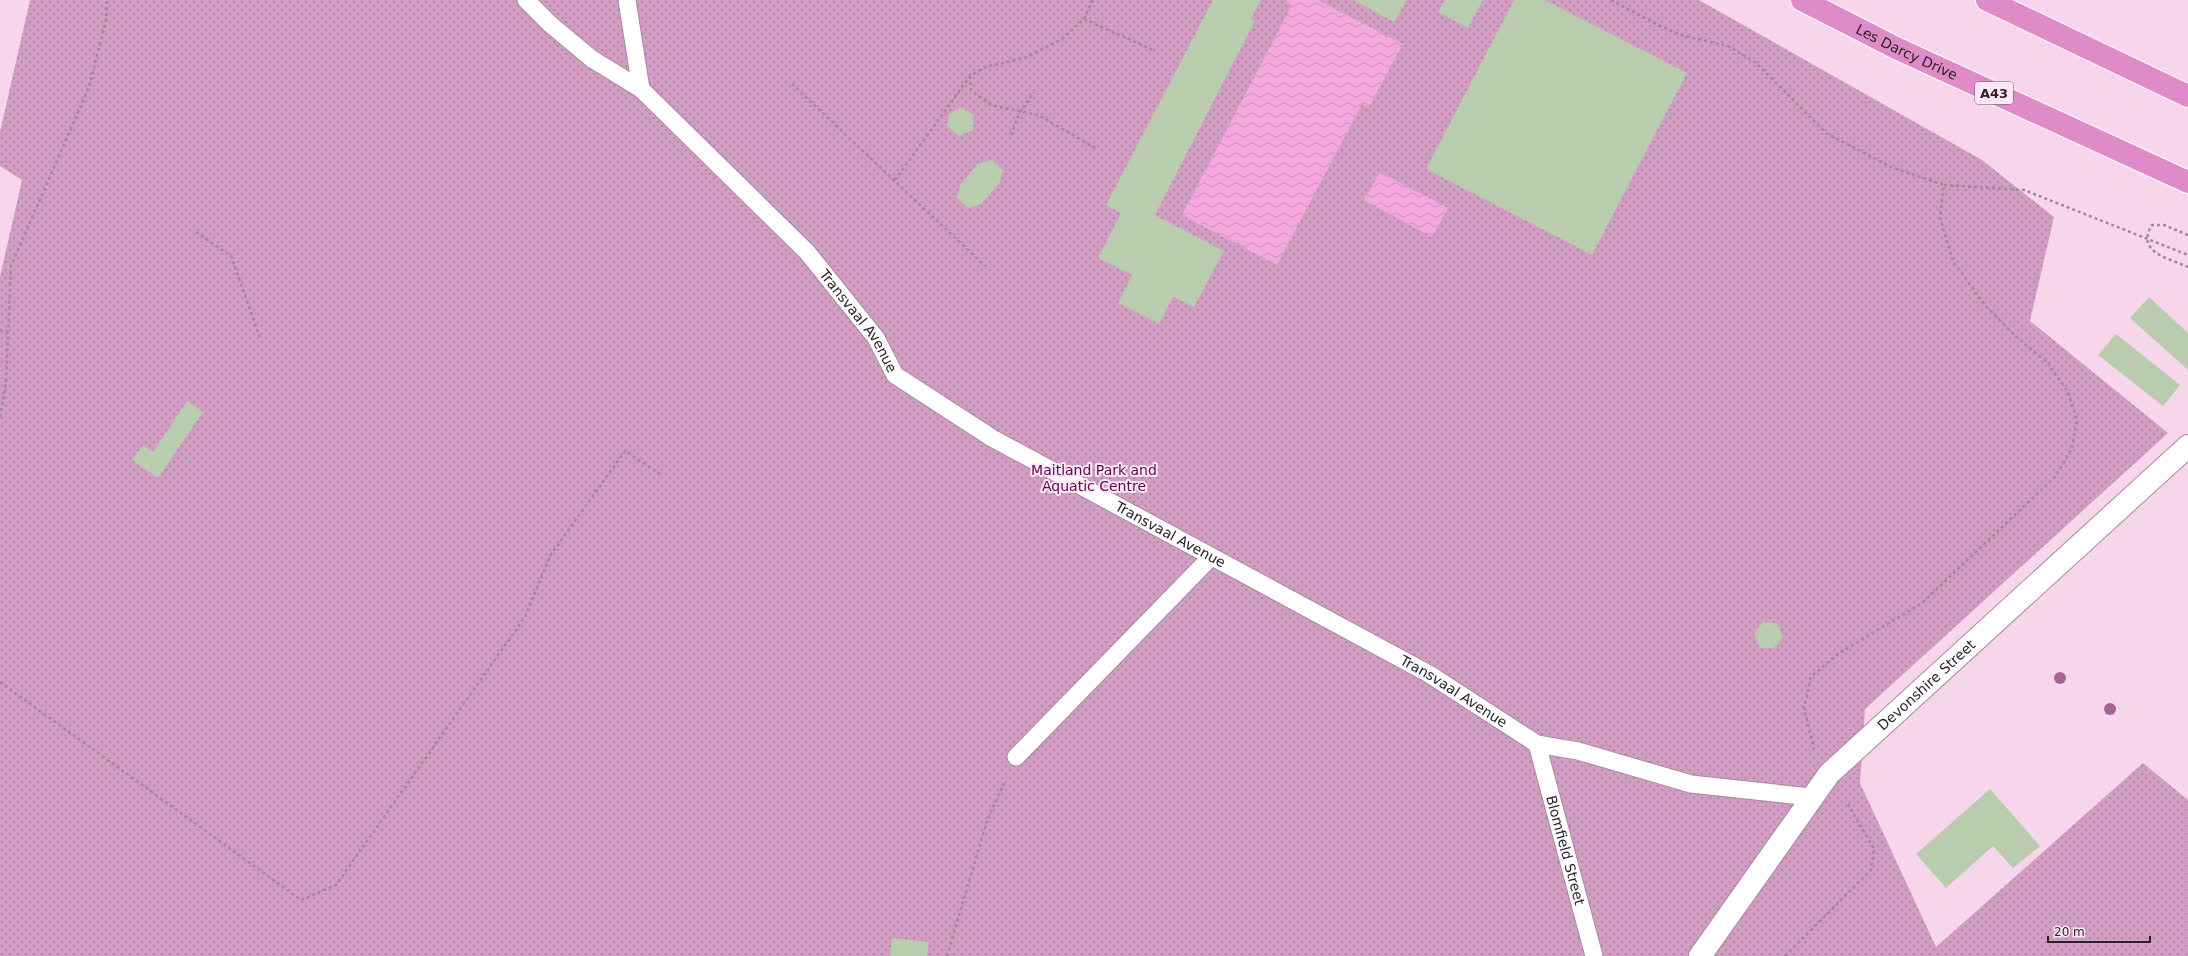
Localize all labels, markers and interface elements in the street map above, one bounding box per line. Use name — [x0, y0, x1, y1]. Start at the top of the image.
street label: Les Darcy Drive — [1853, 21, 1960, 83]
road number: A43 — [1975, 82, 2013, 104]
street label: Transvaal Avenue — [816, 266, 900, 375]
park label: Maitland Park and Aquatic Centre — [1031, 462, 1157, 494]
street label: Transvaal Avenue — [1112, 498, 1228, 571]
street label: Devonshire Street — [1874, 636, 1979, 734]
street label: Transvaal Avenue — [1397, 652, 1510, 731]
street label: Blomfield Street — [1543, 794, 1588, 907]
scale bar — [2048, 918, 2150, 944]
text: 20 m — [2054, 925, 2085, 939]

